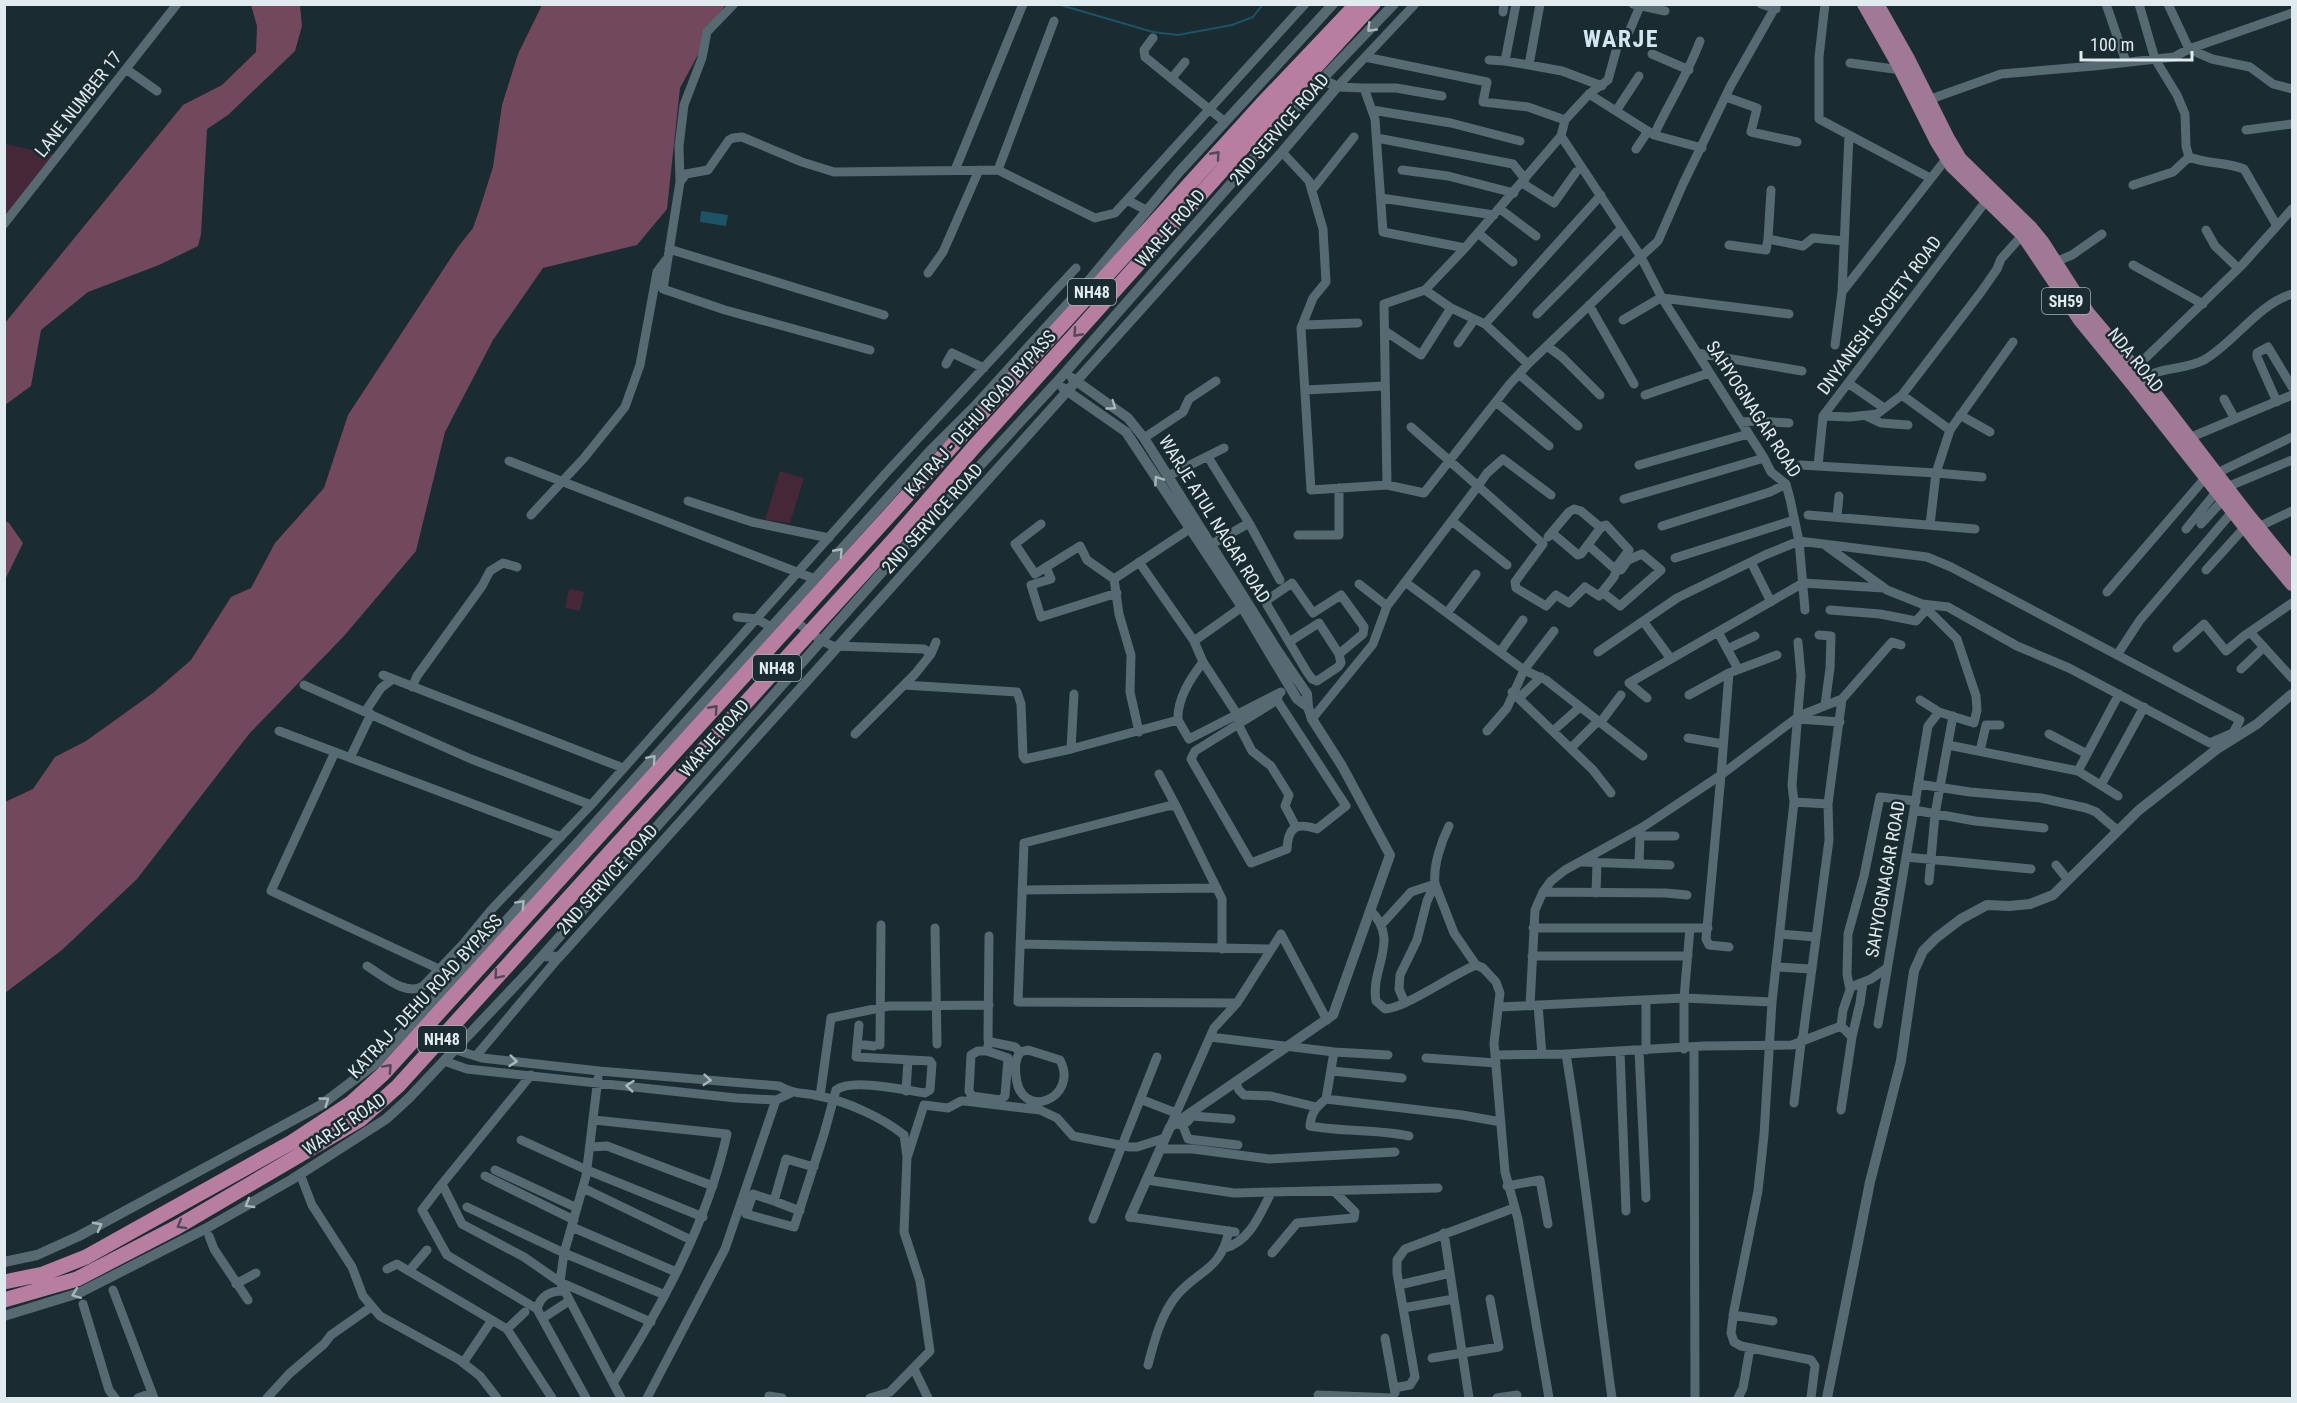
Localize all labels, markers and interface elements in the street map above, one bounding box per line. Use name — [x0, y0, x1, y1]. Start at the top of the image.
one-way arrow — [1367, 21, 1378, 32]
scale bar — [2081, 24, 2192, 62]
district label: WARJE — [1583, 25, 1659, 53]
text: 100 m — [2090, 34, 2134, 55]
street label: LANE NUMBER 17 — [30, 47, 126, 161]
street label: 2ND SERVICE ROAD — [1225, 69, 1333, 189]
one-way arrow — [1209, 151, 1220, 162]
street label: WARJE ROAD — [1131, 185, 1209, 271]
street label: DNYANESH SOCIETY ROAD — [1813, 232, 1945, 398]
road number: NH48 — [1068, 279, 1116, 305]
road number: SH59 — [2042, 288, 2090, 314]
street label: NDA ROAD — [2104, 324, 2168, 396]
street label: KATRAJ - DEHU ROAD BYPASS — [900, 326, 1060, 500]
one-way arrow — [1073, 326, 1084, 337]
street label: SAHYOGNAGAR ROAD — [1702, 337, 1806, 481]
one-way arrow — [1106, 399, 1117, 410]
street label: WARJE ATUL NAGAR ROAD — [1155, 431, 1275, 607]
street label: 2ND SERVICE ROAD — [877, 459, 987, 577]
one-way arrow — [1154, 476, 1165, 487]
one-way arrow — [832, 548, 843, 559]
road number: NH48 — [753, 655, 801, 681]
street label: WARJE ROAD — [675, 695, 753, 781]
one-way arrow — [707, 705, 718, 716]
one-way arrow — [645, 755, 656, 766]
street label: SAHYOGNAGAR ROAD — [1861, 799, 1909, 959]
street label: 2ND SERVICE ROAD — [552, 820, 662, 938]
one-way arrow — [514, 900, 525, 910]
street label: KATRAJ - DEHU ROAD BYPASS — [344, 910, 506, 1082]
one-way arrow — [494, 969, 505, 979]
road number: NH48 — [418, 1026, 466, 1052]
one-way arrow — [509, 1054, 518, 1067]
one-way arrow — [381, 1065, 392, 1075]
one-way arrow — [703, 1073, 712, 1086]
one-way arrow — [626, 1080, 635, 1093]
street label: WARJE ROAD — [298, 1088, 390, 1160]
one-way arrow — [319, 1097, 330, 1108]
one-way arrow — [245, 1196, 255, 1208]
one-way arrow — [177, 1218, 187, 1229]
one-way arrow — [92, 1222, 102, 1233]
one-way arrow — [72, 1287, 83, 1299]

